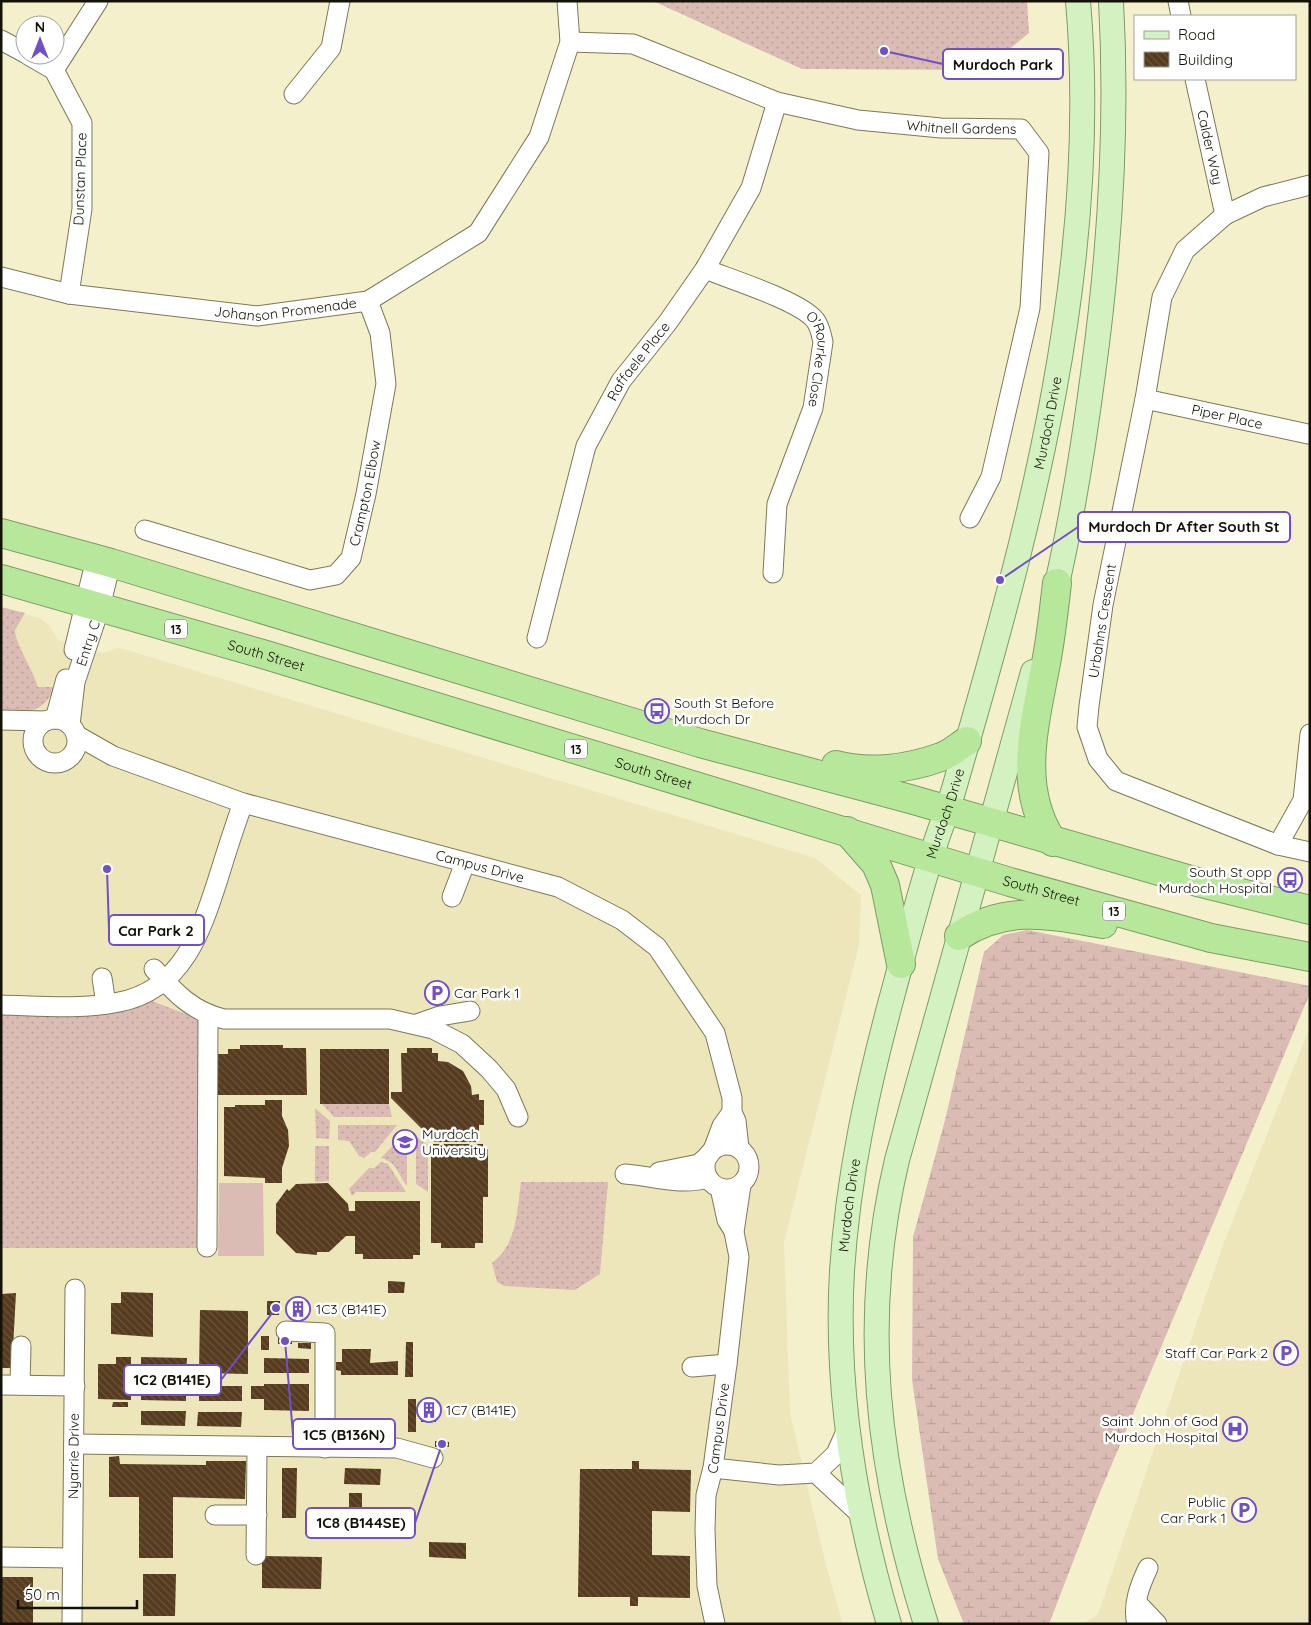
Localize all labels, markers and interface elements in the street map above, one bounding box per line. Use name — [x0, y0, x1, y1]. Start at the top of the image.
north arrow — [15, 15, 65, 65]
legend — [1134, 15, 1296, 80]
text: N — [35, 18, 45, 36]
text: Road — [1178, 25, 1215, 44]
callout: Murdoch Park — [943, 49, 1063, 79]
text: Building — [1178, 50, 1233, 69]
text: Murdoch Park — [953, 55, 1053, 74]
street label: Calder Way — [1193, 108, 1227, 187]
street label: Whitnell Gardens — [906, 116, 1017, 138]
street label: Dunstan Place — [69, 132, 91, 226]
street label: Johanson Promenade — [213, 294, 358, 325]
street label: O’Rourke Close — [802, 307, 832, 408]
street label: Raffaele Place — [603, 318, 674, 404]
street label: Murdoch Drive — [1030, 375, 1066, 471]
street label: Piper Place — [1190, 400, 1264, 433]
street label: Crampton Elbow — [345, 438, 385, 548]
callout: Murdoch Dr After South St — [1078, 512, 1290, 542]
text: Murdoch Dr After South St — [1088, 517, 1280, 536]
street label: Urbahns Crescent — [1084, 562, 1120, 679]
street label: Entry C — [72, 618, 104, 669]
road number: 13 — [165, 620, 187, 638]
street label: South Street — [226, 636, 307, 675]
place label: South St Before Murdoch Dr — [674, 694, 774, 728]
bus stop icon: South St Before Murdoch Dr — [644, 698, 670, 724]
road number: 13 — [565, 740, 587, 759]
street label: South Street — [613, 753, 694, 794]
street label: Murdoch Drive — [922, 766, 968, 861]
street label: Campus Drive — [434, 846, 526, 887]
place label: South St opp Murdoch Hospital — [1158, 863, 1272, 897]
bus stop icon: South St opp Murdoch Hospital — [1277, 867, 1303, 893]
street label: South Street — [1001, 871, 1082, 910]
road number: 13 — [1103, 901, 1125, 920]
callout: Car Park 2 — [109, 915, 204, 945]
text: Car Park 2 — [118, 921, 194, 940]
parking icon: Car Park 1 — [424, 980, 450, 1006]
place label: Car Park 1 — [454, 984, 519, 1002]
place label: Murdoch University — [422, 1125, 486, 1159]
school or university icon: Murdoch University — [392, 1129, 418, 1155]
street label: Murdoch Drive — [834, 1157, 864, 1253]
building icon: 1C3 (B141E) — [285, 1296, 311, 1322]
place label: 1C3 (B141E) — [316, 1300, 386, 1318]
parking icon: Staff Car Park 2 — [1273, 1340, 1299, 1366]
place label: Staff Car Park 2 — [1165, 1344, 1268, 1362]
callout: 1C2 (B141E) — [124, 1365, 221, 1395]
text: 1C2 (B141E) — [133, 1370, 211, 1389]
street label: Campus Drive — [703, 1382, 733, 1475]
building icon: 1C7 (B141E) — [416, 1397, 442, 1423]
place label: 1C7 (B141E) — [446, 1401, 516, 1419]
place label: Saint John of God Murdoch Hospital — [1102, 1412, 1218, 1446]
street label: Nyarrie Drive — [64, 1413, 83, 1499]
hospital icon: Saint John of God Murdoch Hospital — [1222, 1416, 1248, 1442]
callout: 1C5 (B136N) — [293, 1419, 395, 1449]
text: 1C5 (B136N) — [303, 1425, 385, 1444]
place label: Public Car Park 1 — [1161, 1493, 1226, 1527]
parking icon: Public Car Park 1 — [1231, 1497, 1257, 1523]
callout: 1C8 (B144SE) — [306, 1508, 415, 1538]
text: 1C8 (B144SE) — [316, 1513, 406, 1532]
scale bar — [18, 1578, 136, 1610]
text: 50 m — [25, 1585, 60, 1604]

